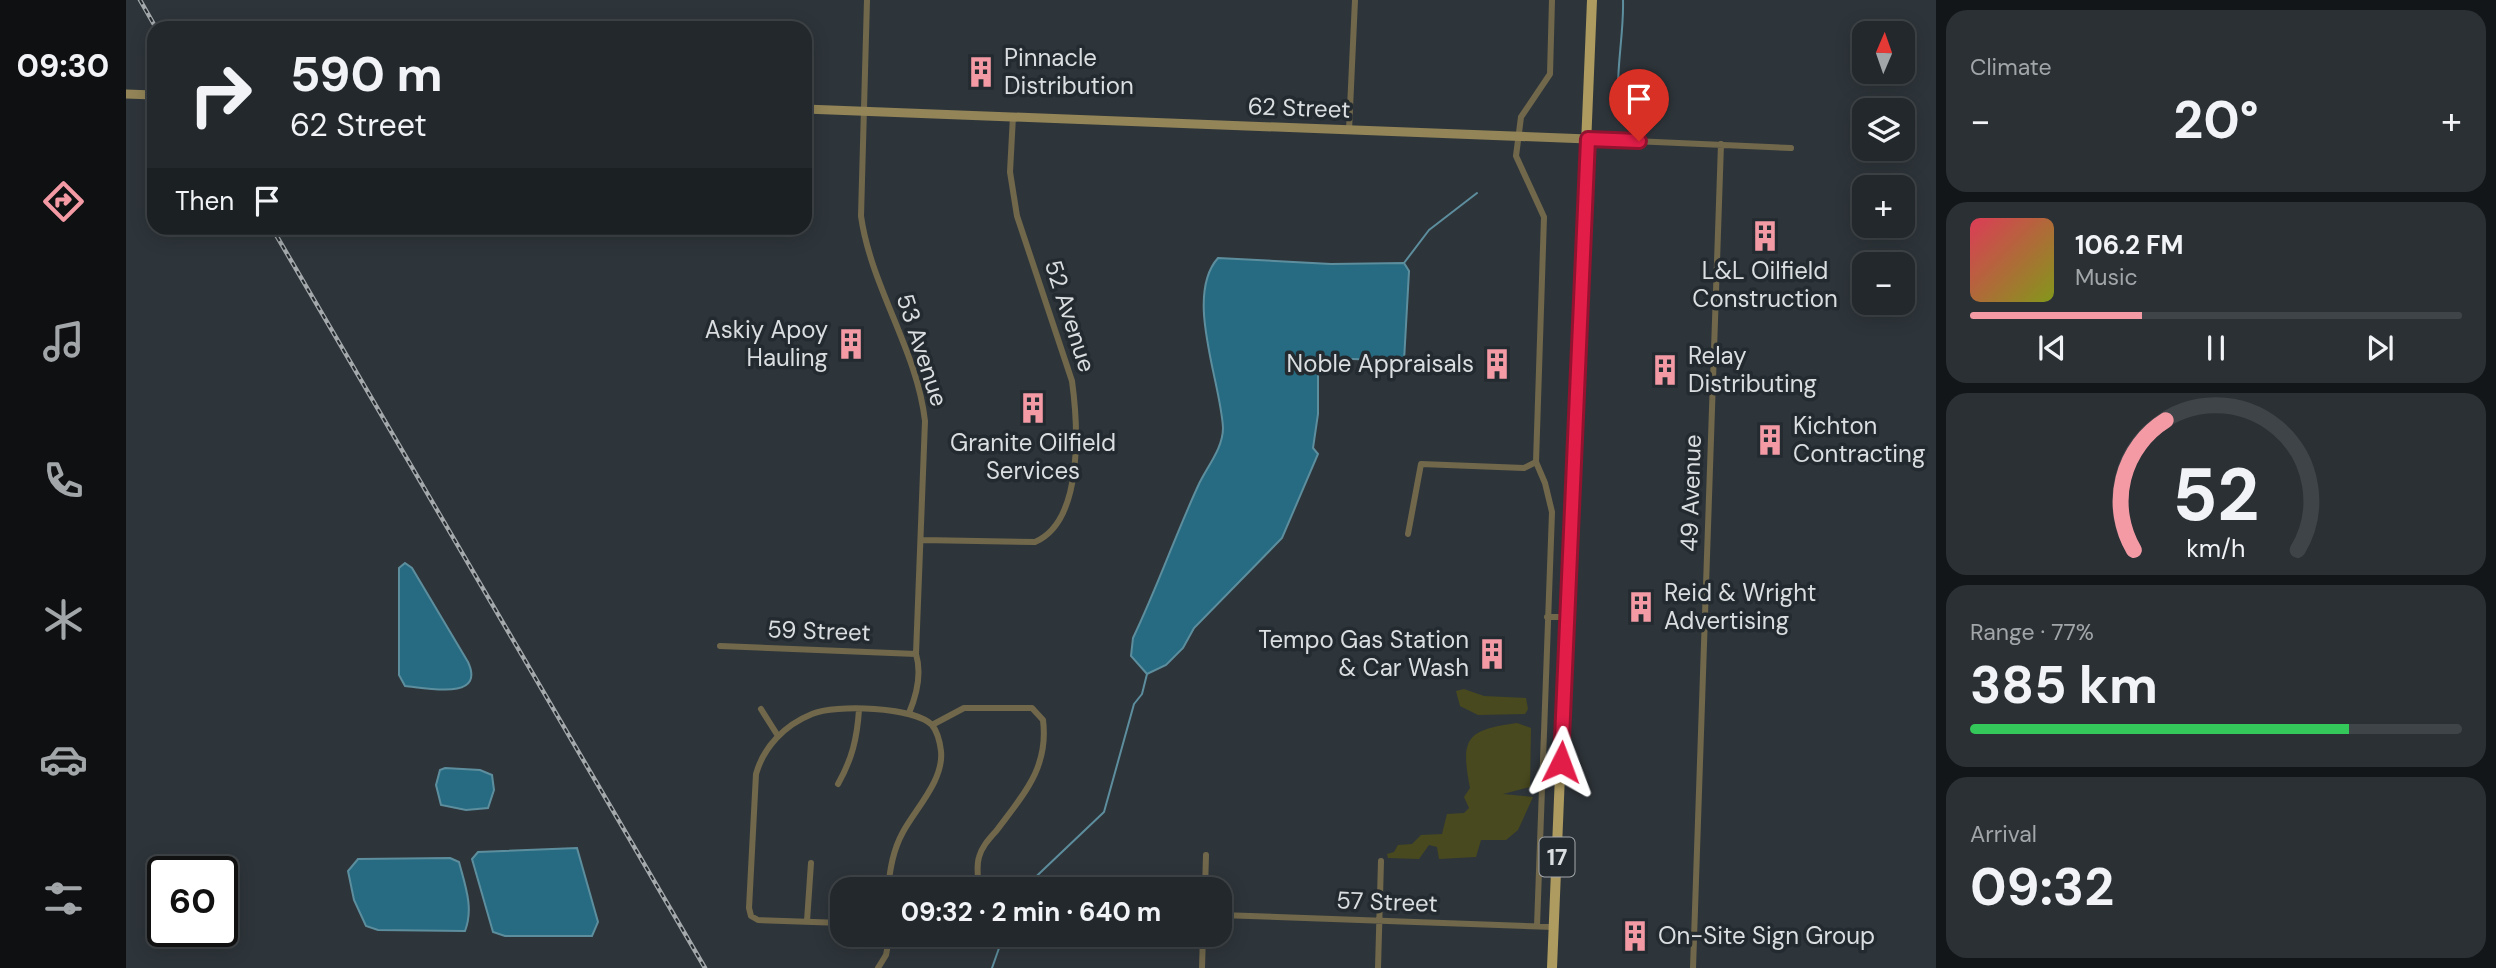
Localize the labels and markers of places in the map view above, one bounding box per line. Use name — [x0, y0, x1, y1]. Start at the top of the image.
place label: Pinnacle Distribution — [1004, 42, 1134, 101]
building icon: Pinnacle Distribution — [964, 55, 998, 89]
pin — [1609, 69, 1669, 141]
building icon: L&L Oilfield Construction — [1748, 219, 1782, 253]
place label: L&L Oilfield Construction — [1692, 255, 1838, 314]
place label: Askiy Apoy Hauling — [705, 314, 828, 373]
building icon: Askiy Apoy Hauling — [834, 327, 868, 361]
place label: Relay Distributing — [1688, 340, 1817, 399]
building icon: Noble Appraisals — [1480, 347, 1514, 381]
place label: Noble Appraisals — [1287, 348, 1474, 379]
building icon: Relay Distributing — [1648, 353, 1682, 387]
building icon: Granite Oilfield Services — [1016, 391, 1050, 425]
place label: Kichton Contracting — [1793, 410, 1925, 469]
building icon: Kichton Contracting — [1753, 423, 1787, 457]
place label: Granite Oilfield Services — [950, 427, 1116, 486]
place label: Reid & Wright Advertising — [1664, 577, 1816, 636]
building icon: Reid & Wright Advertising — [1624, 590, 1658, 624]
place label: Tempo Gas Station & Car Wash — [1258, 624, 1469, 683]
building icon: Tempo Gas Station & Car Wash — [1475, 637, 1509, 671]
building icon: On-Site Sign Group — [1618, 919, 1652, 953]
place label: On-Site Sign Group — [1658, 920, 1875, 951]

